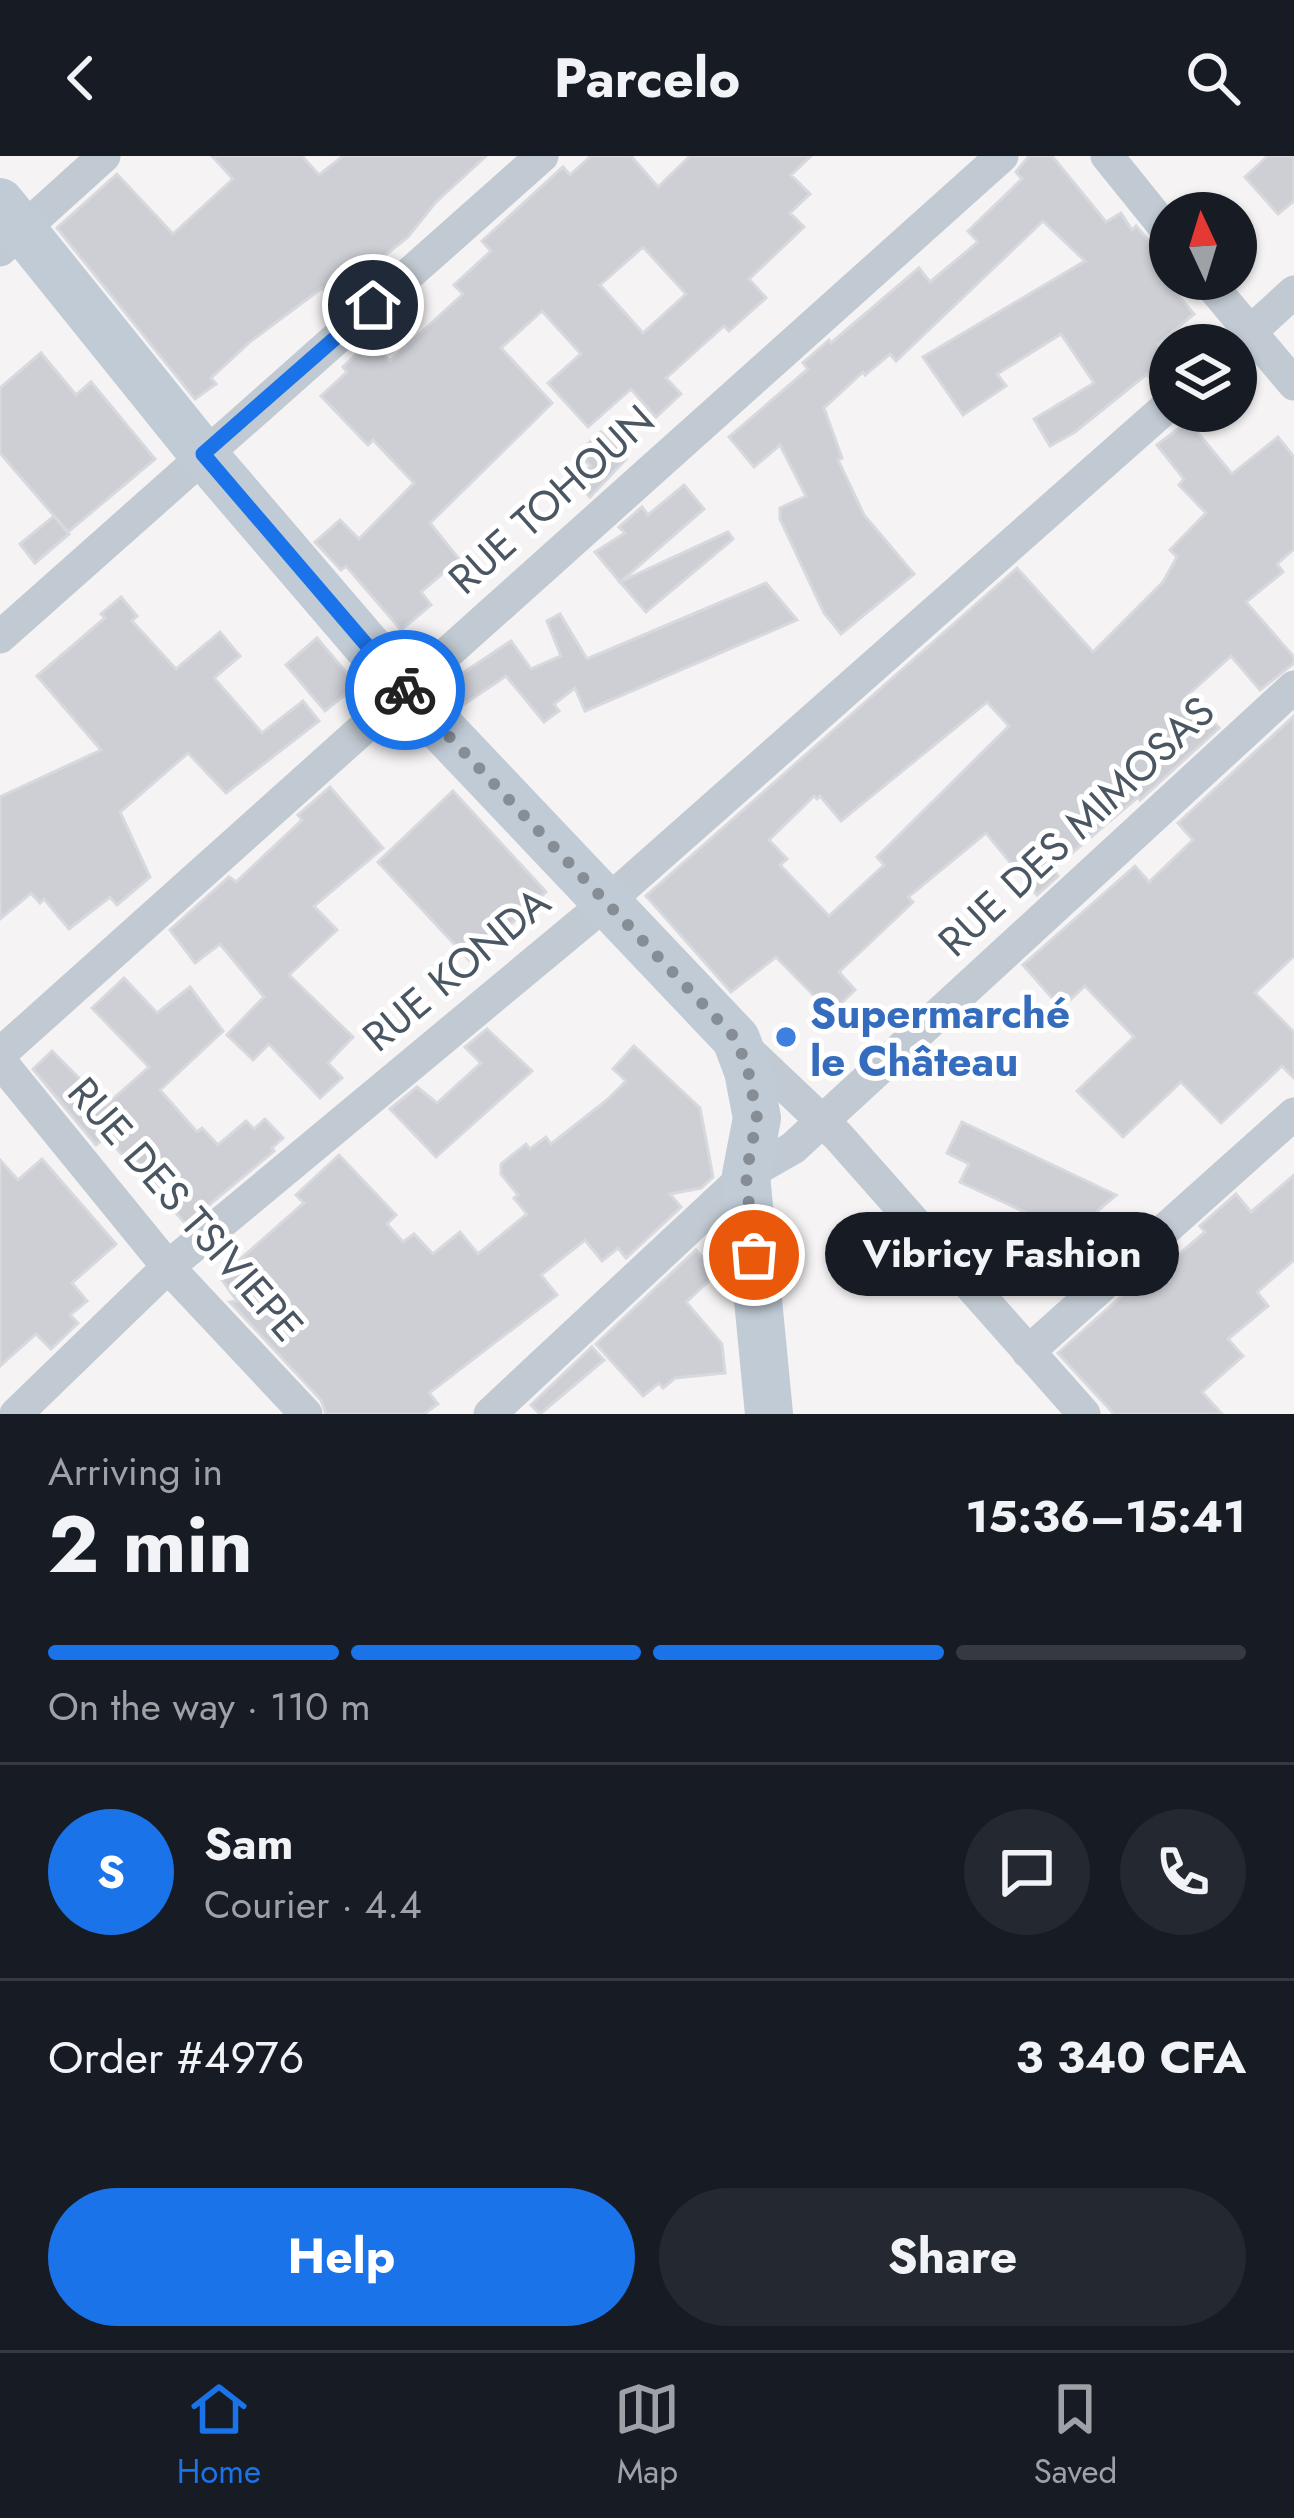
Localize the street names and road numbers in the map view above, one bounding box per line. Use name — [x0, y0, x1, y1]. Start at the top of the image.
street label: RUE TOHOUN — [435, 390, 668, 608]
street label: RUE DES MIMOSAS — [925, 682, 1228, 971]
street label: RUE KONDA — [349, 873, 563, 1066]
street label: RUE DES TSIVIEPE — [53, 1064, 318, 1355]

